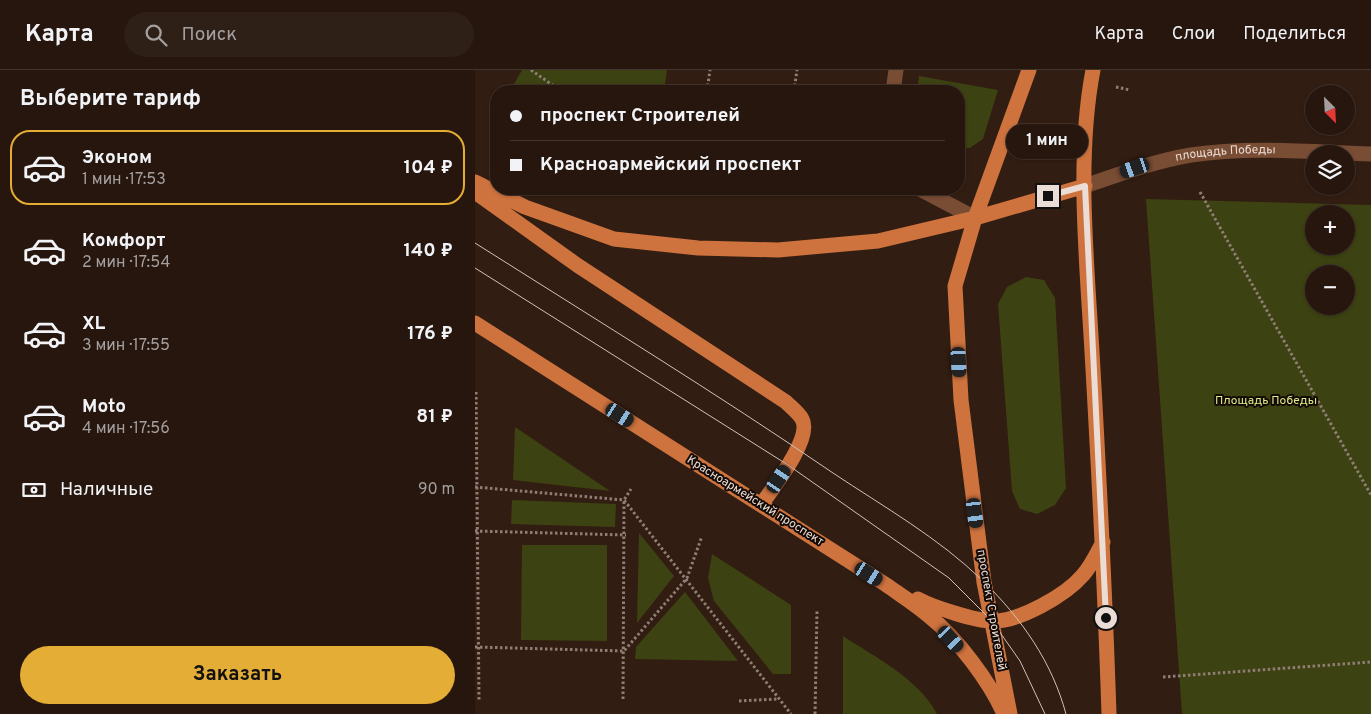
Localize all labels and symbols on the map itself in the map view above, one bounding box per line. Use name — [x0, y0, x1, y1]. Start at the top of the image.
north arrow — [1305, 85, 1355, 135]
callout: 1 мин — [1007, 124, 1089, 158]
street label: площадь Победы — [1174, 142, 1276, 166]
car — [1118, 156, 1151, 180]
route end — [1037, 185, 1059, 207]
car — [950, 347, 967, 377]
park label: Площадь Победы — [1215, 393, 1317, 409]
car — [603, 401, 636, 429]
street label: Красноармейский проспект — [683, 452, 827, 550]
car — [764, 462, 793, 496]
car — [965, 497, 984, 529]
street label: проспект Строителей — [973, 548, 1009, 672]
car — [852, 560, 885, 588]
route start — [1095, 607, 1117, 629]
car — [935, 623, 966, 655]

